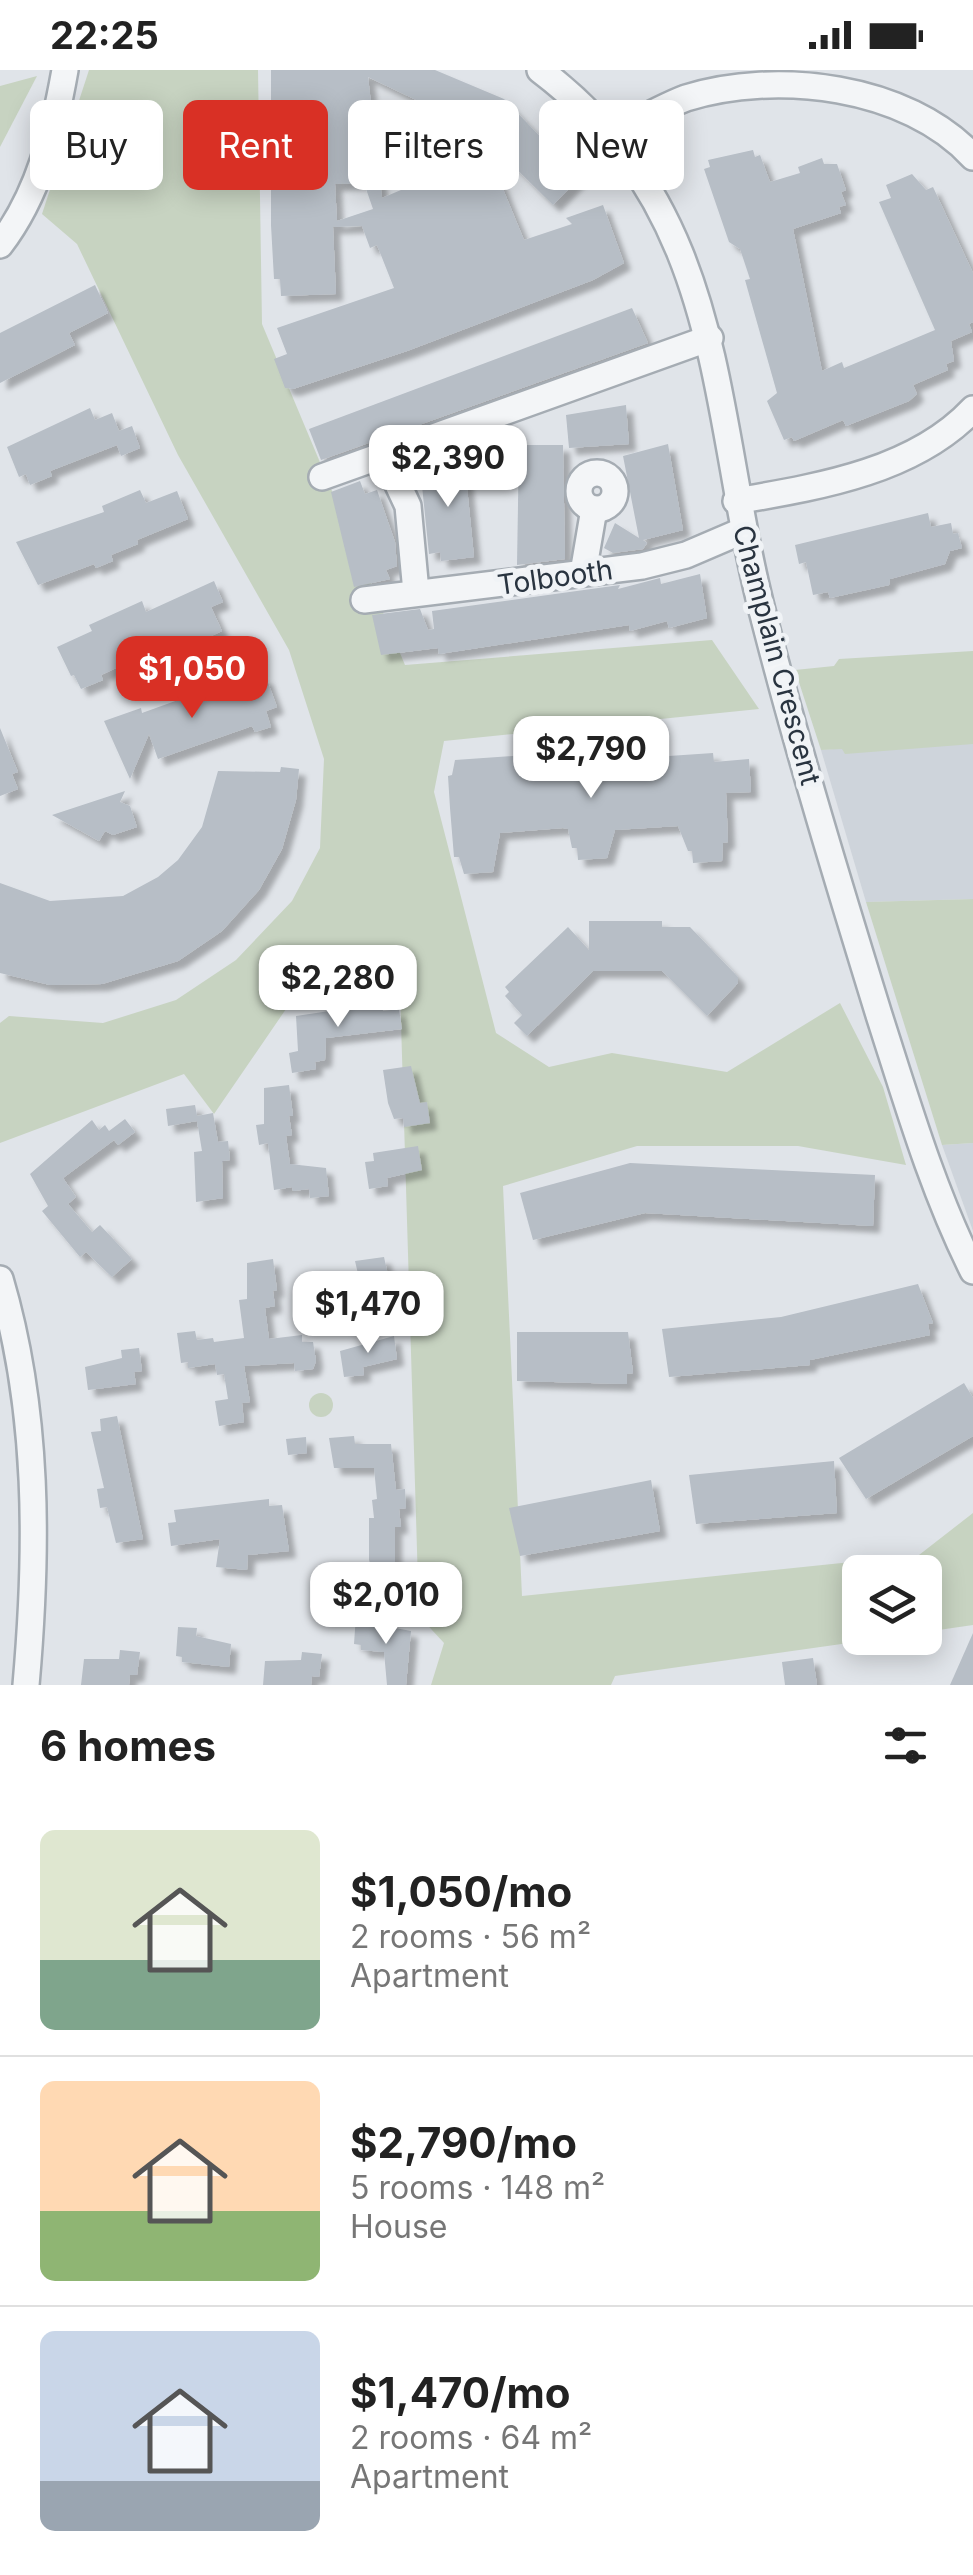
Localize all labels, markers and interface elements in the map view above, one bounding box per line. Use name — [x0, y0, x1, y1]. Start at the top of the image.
text: 22:25 — [50, 12, 159, 58]
chip: Buy — [30, 100, 163, 190]
chip: Rent — [183, 100, 328, 190]
chip: Filters — [348, 100, 519, 190]
chip: New — [539, 100, 684, 190]
pin: $2,390 — [367, 425, 529, 510]
text: $2,390 — [391, 438, 505, 477]
street label: Champlain Crescent — [726, 521, 828, 789]
street label: Tolbooth — [495, 552, 615, 602]
pin: $1,050 — [111, 636, 273, 721]
text: $1,050 — [138, 649, 246, 688]
pin: $2,790 — [510, 716, 672, 801]
text: $2,790 — [535, 729, 647, 768]
pin: $2,280 — [257, 945, 419, 1030]
text: $2,280 — [281, 958, 395, 997]
pin: $1,470 — [287, 1271, 449, 1356]
text: $1,470 — [315, 1284, 421, 1323]
map controls — [842, 1555, 942, 1655]
button: layers — [842, 1555, 942, 1655]
pin: $2,010 — [305, 1562, 467, 1647]
text: $2,010 — [332, 1575, 440, 1614]
icon: filters — [878, 1718, 933, 1773]
text: 6 homes — [40, 1720, 216, 1771]
text: $1,050/mo — [350, 1866, 572, 1917]
icon: home — [120, 1870, 240, 1990]
text: 2 rooms · 56 m² — [350, 1917, 591, 1956]
text: Apartment — [350, 1956, 509, 1995]
text: $2,790/mo — [350, 2117, 577, 2168]
icon: home — [120, 2121, 240, 2241]
text: 5 rooms · 148 m² — [350, 2168, 605, 2207]
text: House — [350, 2207, 447, 2246]
text: $1,470/mo — [350, 2367, 571, 2418]
icon: home — [120, 2371, 240, 2491]
text: 2 rooms · 64 m² — [350, 2418, 592, 2457]
text: Apartment — [350, 2457, 509, 2496]

